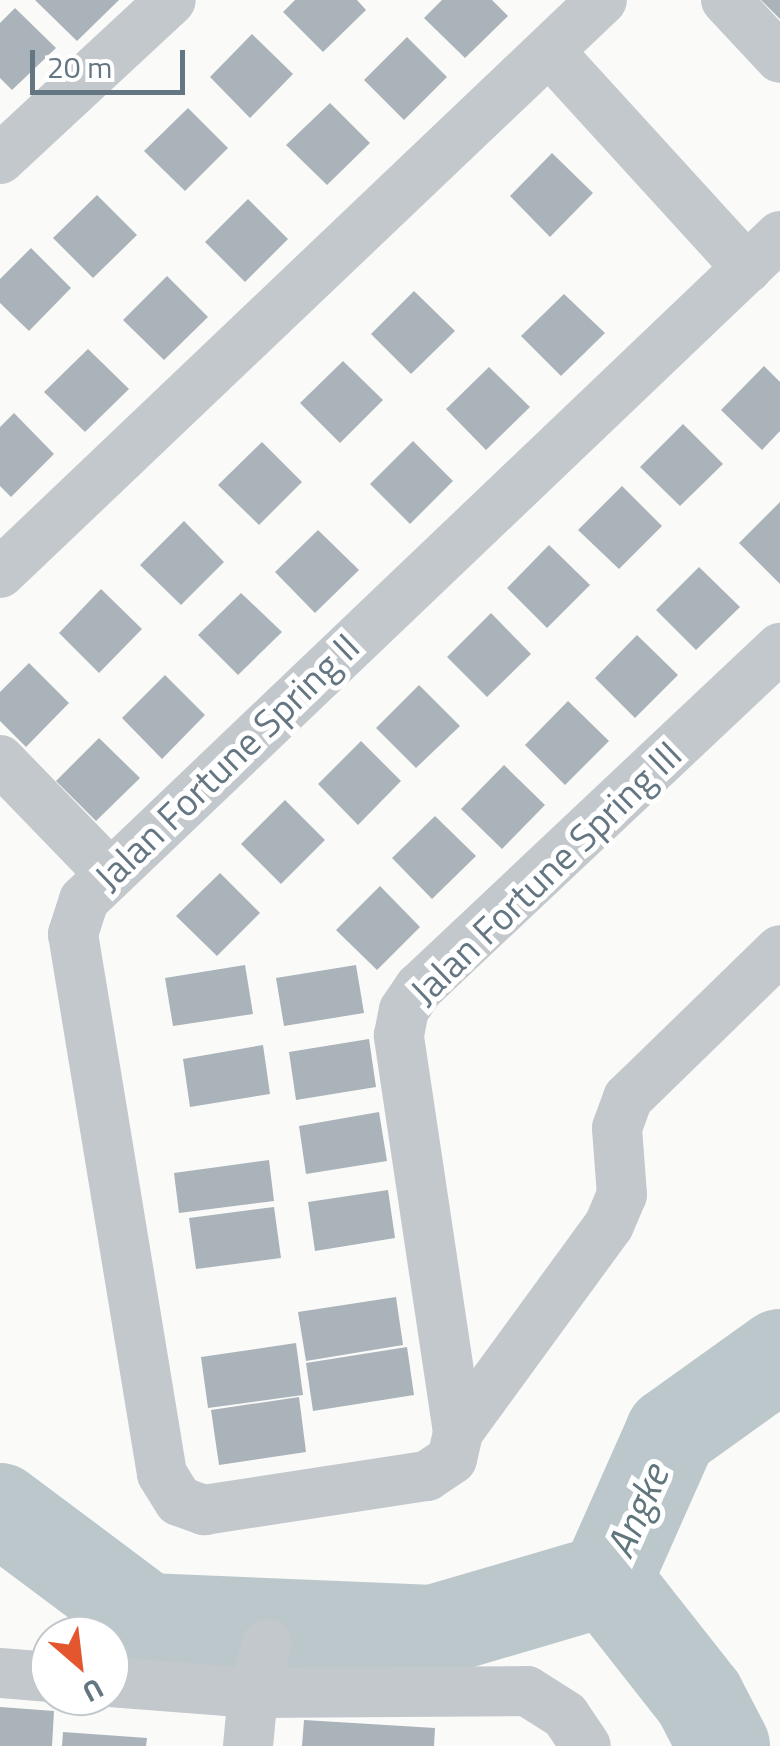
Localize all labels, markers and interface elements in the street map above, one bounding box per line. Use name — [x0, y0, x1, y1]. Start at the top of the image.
scale bar — [35, 30, 190, 92]
text: 20 m — [47, 44, 112, 90]
street label: Jalan Fortune Spring II — [85, 624, 369, 900]
street label: Jalan Fortune Spring III — [401, 732, 691, 1014]
water label: Angke — [595, 1457, 679, 1565]
north arrow — [30, 1616, 130, 1716]
text: U — [75, 1668, 112, 1714]

